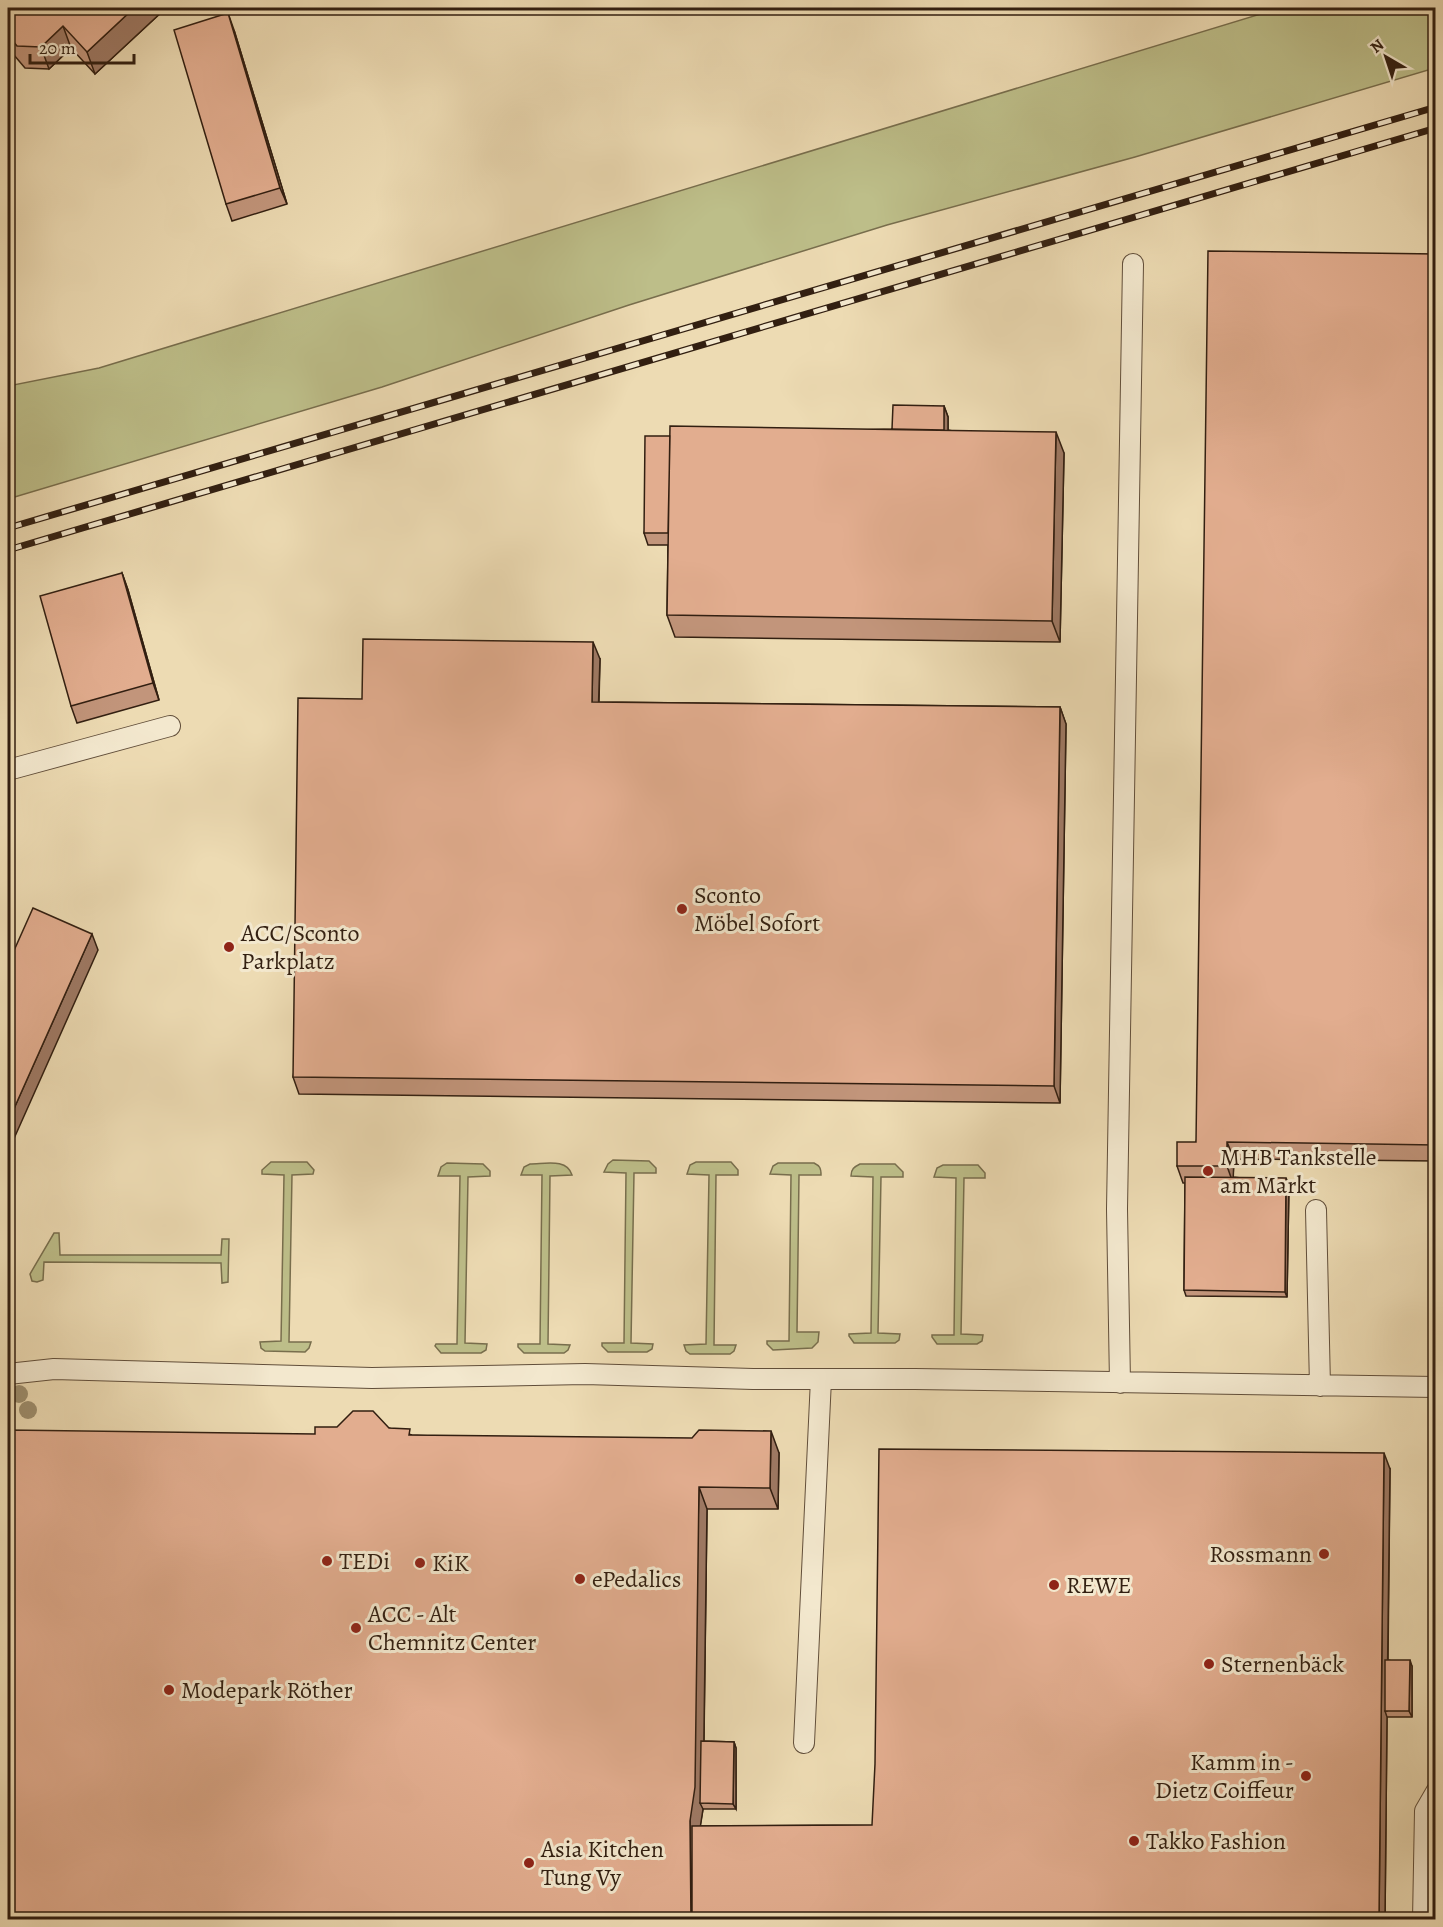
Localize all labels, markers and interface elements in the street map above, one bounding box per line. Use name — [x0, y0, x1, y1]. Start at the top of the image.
scale bar — [30, 27, 134, 65]
north arrow — [1356, 27, 1416, 87]
text: N — [1366, 34, 1389, 58]
text: 20 m — [39, 36, 76, 60]
place label: Sconto Möbel Sofort — [694, 879, 820, 939]
marker: Sconto Möbel Sofort — [675, 902, 689, 916]
place label: ACC/Sconto Parkplatz — [240, 917, 360, 977]
marker: ACC/Sconto Parkplatz — [222, 940, 236, 954]
place label: MHB Tankstelle am Markt — [1220, 1141, 1376, 1201]
marker: MHB Tankstelle am Markt — [1201, 1164, 1215, 1178]
place label: Rossmann — [1209, 1538, 1312, 1570]
place label: TEDi — [339, 1545, 390, 1577]
place label: KiK — [432, 1547, 469, 1579]
marker: Rossmann — [1317, 1547, 1331, 1561]
marker: TEDi — [320, 1554, 334, 1568]
marker: KiK — [413, 1556, 427, 1570]
place label: ePedalics — [592, 1563, 681, 1595]
place label: REWE — [1066, 1569, 1131, 1601]
marker: ePedalics — [573, 1572, 587, 1586]
marker: REWE — [1047, 1578, 1061, 1592]
place label: ACC - Alt Chemnitz Center — [367, 1598, 537, 1658]
marker: ACC - Alt Chemnitz Center — [349, 1621, 363, 1635]
place label: Sternenbäck — [1221, 1648, 1344, 1680]
marker: Sternenbäck — [1202, 1657, 1216, 1671]
place label: Modepark Röther — [181, 1674, 353, 1706]
marker: Modepark Röther — [162, 1683, 176, 1697]
place label: Kamm in - Dietz Coiffeur — [1155, 1746, 1294, 1806]
marker: Kamm in - Dietz Coiffeur — [1299, 1769, 1313, 1783]
place label: Takko Fashion — [1146, 1825, 1286, 1857]
place label: Asia Kitchen Tung Vy — [540, 1833, 664, 1893]
marker: Takko Fashion — [1127, 1834, 1141, 1848]
marker: Asia Kitchen Tung Vy — [522, 1856, 536, 1870]

